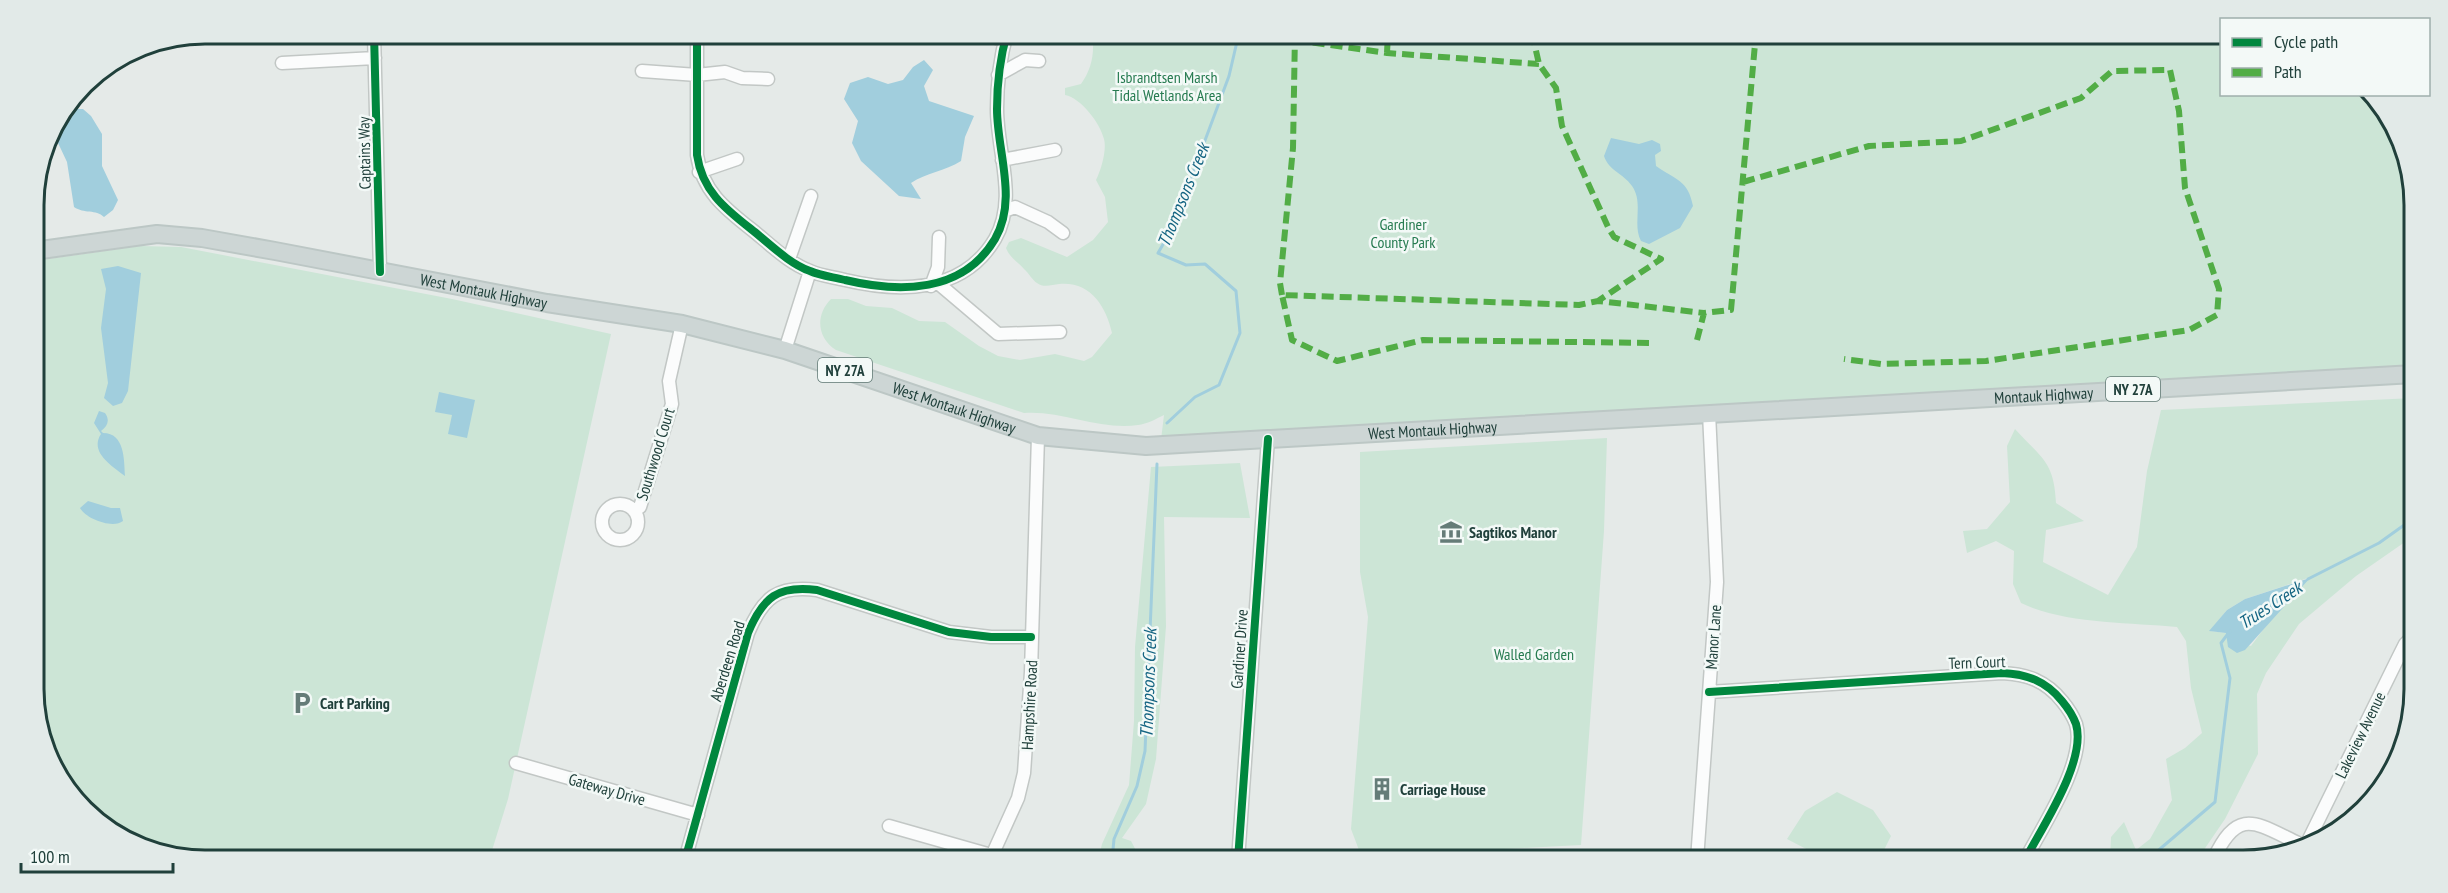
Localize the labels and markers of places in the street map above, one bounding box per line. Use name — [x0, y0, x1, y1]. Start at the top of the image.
museum icon: Sagtikos Manor — [1438, 519, 1464, 545]
place label: Sagtikos Manor — [1469, 522, 1557, 542]
parking icon: Cart Parking — [289, 690, 315, 716]
place label: Cart Parking — [320, 693, 390, 713]
building icon: Carriage House — [1369, 776, 1395, 802]
place label: Carriage House — [1400, 779, 1486, 799]

